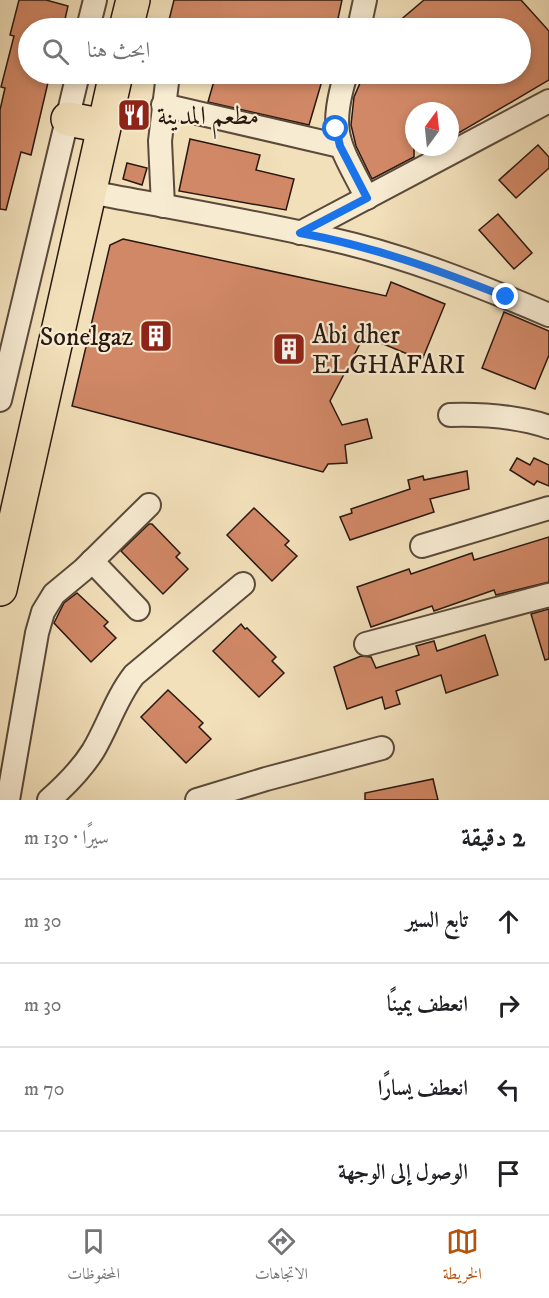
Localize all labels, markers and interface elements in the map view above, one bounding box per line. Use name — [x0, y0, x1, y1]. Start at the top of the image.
search box — [18, 18, 531, 84]
icon: search — [39, 35, 72, 68]
text: ابحث هنا — [87, 37, 150, 64]
restaurant icon: مطعم المدينة — [116, 97, 152, 133]
place label: مطعم المدينة — [157, 100, 259, 140]
north arrow — [405, 102, 459, 156]
route start — [322, 115, 348, 141]
route end — [492, 283, 518, 309]
building icon: Sonelgaz — [138, 318, 174, 354]
place label: Abi dher ELGHAFARI — [312, 319, 466, 382]
place label: Sonelgaz — [40, 321, 133, 354]
building icon: Abi dher ELGHAFARI — [271, 331, 307, 367]
text: 2 دقيقة — [461, 822, 525, 855]
text: سيرًا · 130 m — [24, 826, 109, 851]
icon: ahead — [492, 905, 525, 938]
text: تابع السير — [406, 907, 468, 934]
text: 30 m — [24, 909, 62, 934]
icon: right — [492, 989, 525, 1022]
text: انعطف يمينًا — [387, 991, 468, 1018]
text: 30 m — [24, 993, 62, 1018]
icon: left — [492, 1073, 525, 1106]
text: انعطف يسارًا — [378, 1075, 468, 1102]
text: 70 m — [24, 1077, 65, 1102]
icon: arrive — [492, 1157, 525, 1190]
text: الوصول إلى الوجهة — [338, 1159, 468, 1186]
tab: المحفوظات — [67, 1225, 120, 1289]
tab: الاتجاهات — [255, 1225, 308, 1289]
tab: الخريطة — [443, 1225, 482, 1289]

